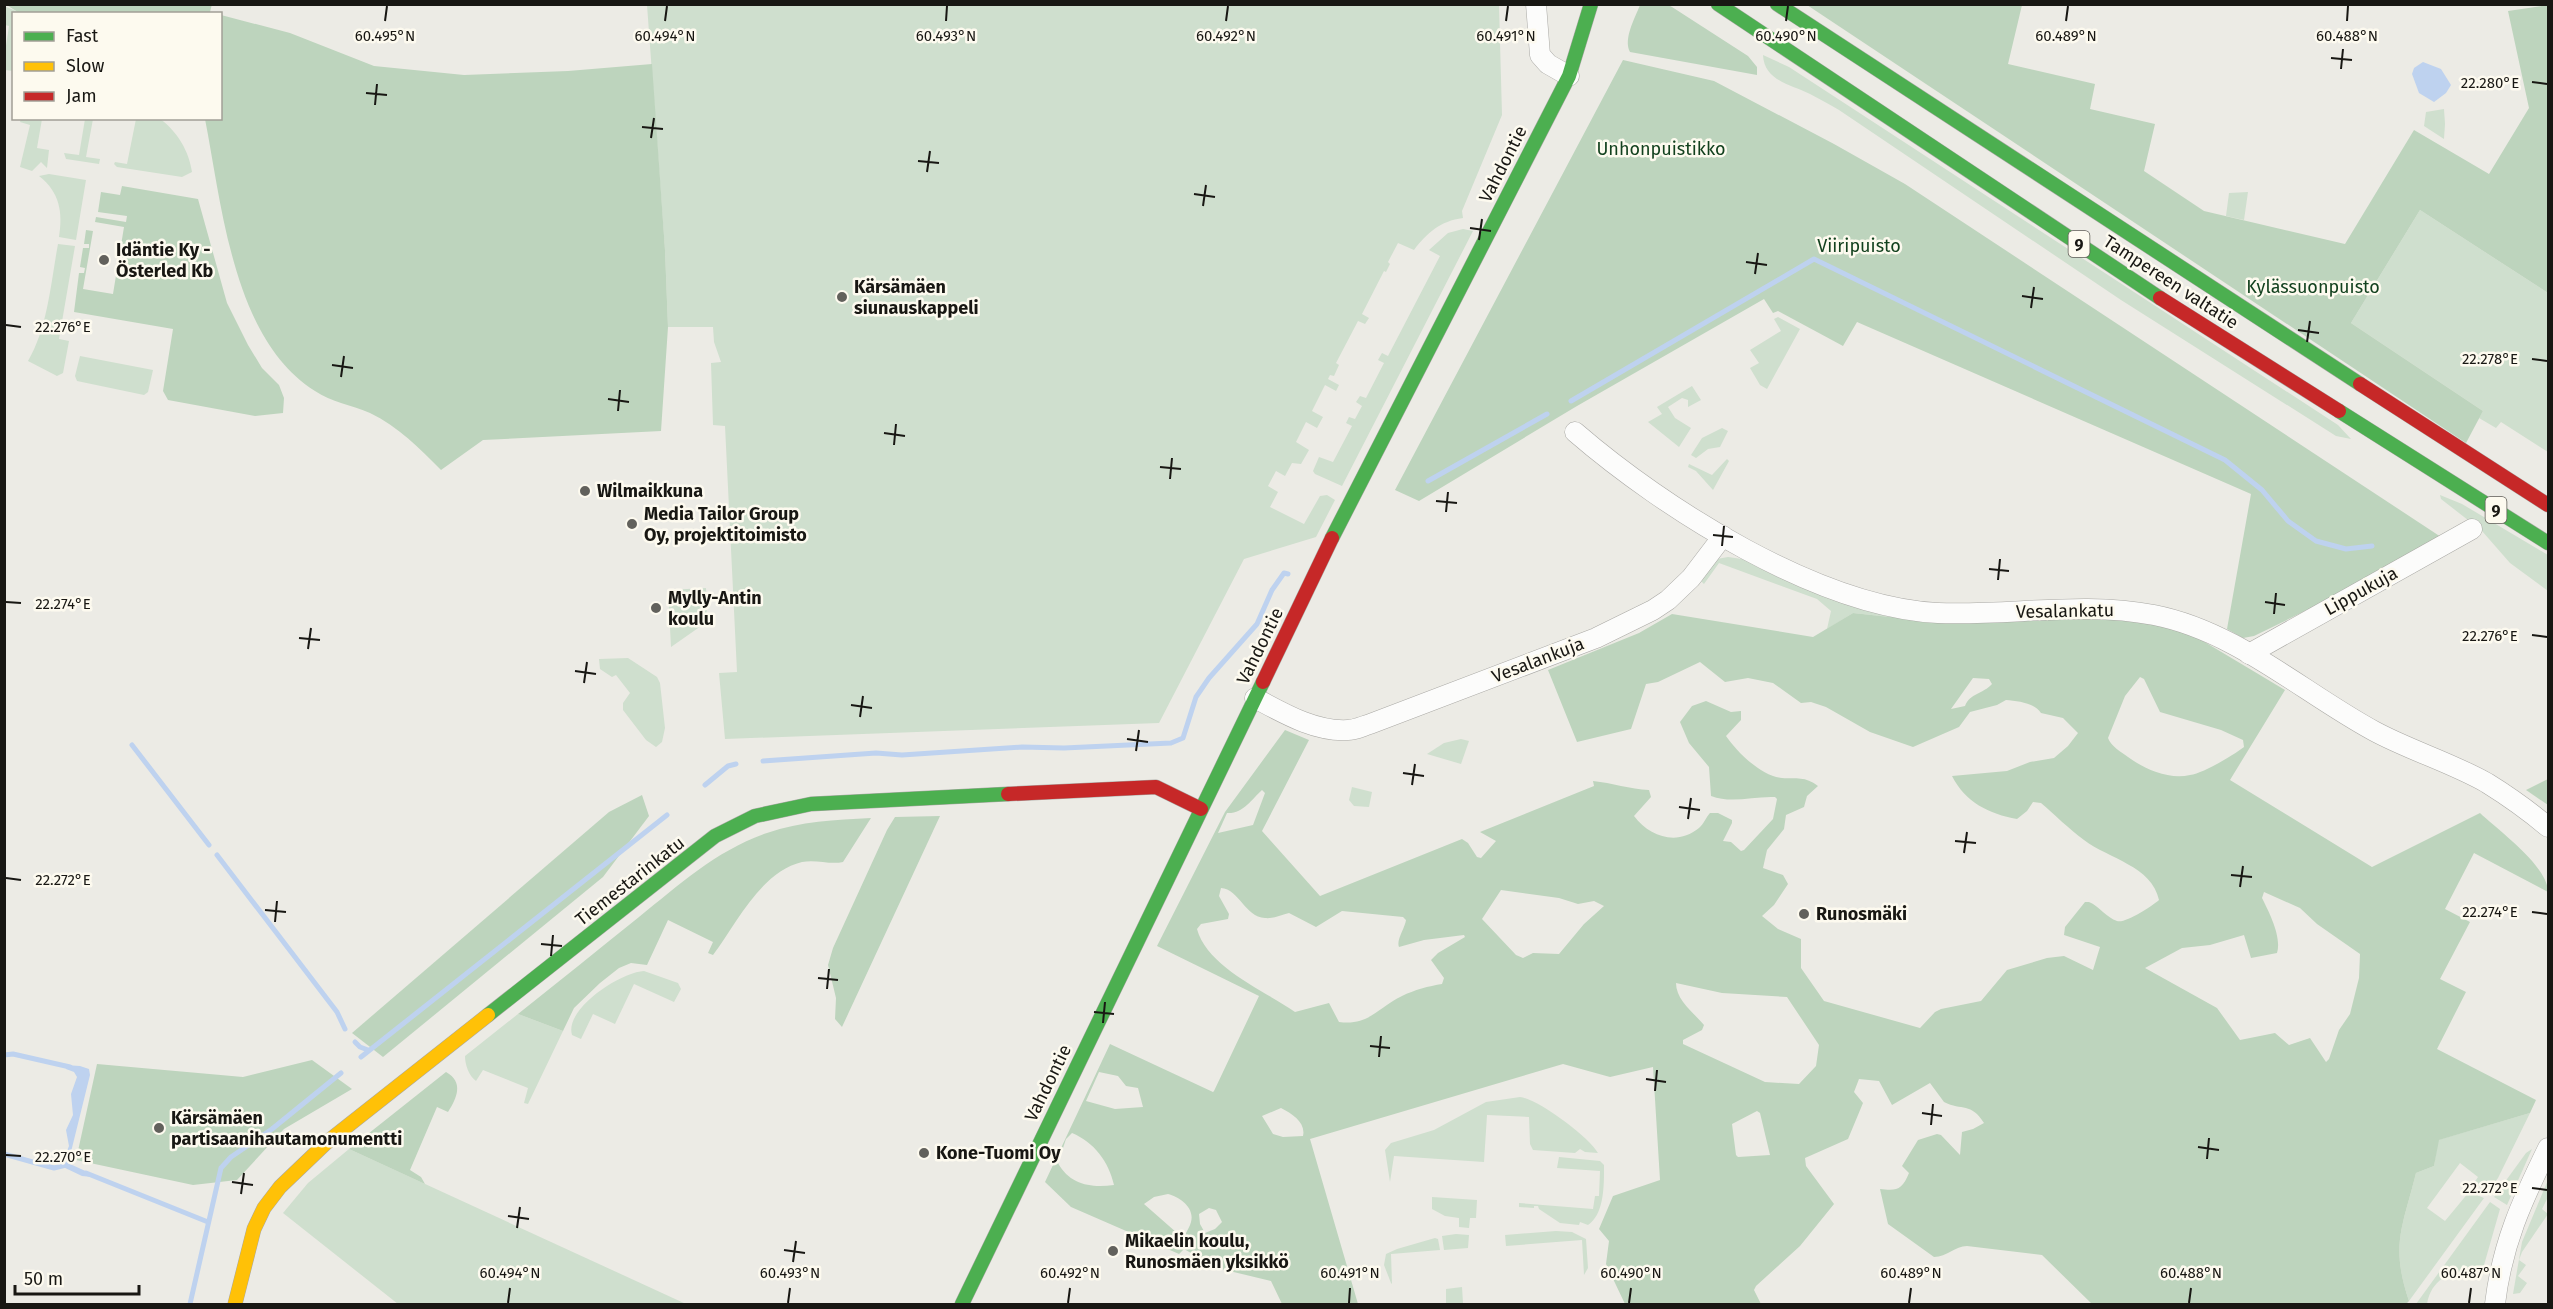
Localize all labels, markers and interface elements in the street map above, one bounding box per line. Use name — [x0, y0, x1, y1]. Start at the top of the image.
legend — [12, 12, 222, 120]
text: Fast — [66, 25, 99, 47]
text: 60.495°N — [355, 27, 415, 45]
text: 60.494°N — [635, 27, 695, 45]
text: 60.493°N — [916, 27, 976, 45]
text: 60.492°N — [1196, 27, 1256, 45]
text: 60.491°N — [1476, 27, 1536, 45]
text: 60.490°N — [1755, 27, 1817, 45]
text: 60.489°N — [2035, 27, 2097, 45]
text: 60.488°N — [2316, 27, 2378, 45]
text: Slow — [66, 55, 105, 77]
text: 22.280°E — [2461, 74, 2519, 92]
text: Jam — [66, 85, 97, 107]
street label: Vahdontie — [1474, 122, 1532, 206]
park label: Unhonpuistikko — [1596, 138, 1726, 160]
street label: Tampereen valtatie — [2099, 230, 2243, 334]
road number: 9 — [2068, 231, 2090, 257]
park label: Viiripuisto — [1817, 235, 1901, 257]
place label: Idäntie Ky - Österled Kb — [116, 239, 214, 282]
marker: Idäntie Ky - Österled Kb — [97, 253, 111, 267]
place label: Kärsämäen siunauskappeli — [854, 276, 979, 319]
park label: Kylässuonpuisto — [2246, 276, 2380, 298]
marker: Kärsämäen siunauskappeli — [835, 290, 849, 304]
text: 22.276°E — [35, 318, 91, 336]
text: 22.278°E — [2462, 350, 2518, 368]
place label: Wilmaikkuna — [597, 480, 703, 502]
marker: Wilmaikkuna — [578, 484, 592, 498]
road number: 9 — [2486, 497, 2506, 523]
place label: Media Tailor Group Oy, projektitoimisto — [644, 503, 807, 546]
marker: Media Tailor Group Oy, projektitoimisto — [625, 517, 639, 531]
street label: Lippukuja — [2321, 562, 2401, 620]
place label: Mylly-Antin koulu — [668, 587, 762, 630]
text: 22.274°E — [35, 595, 91, 613]
street label: Vesalankatu — [2016, 599, 2114, 623]
marker: Mylly-Antin koulu — [649, 601, 663, 615]
street label: Vahdontie — [1232, 604, 1288, 688]
text: 22.276°E — [2462, 627, 2518, 645]
street label: Vesalankuja — [1489, 632, 1587, 688]
street label: Tiemestarinkatu — [571, 832, 689, 930]
text: 22.272°E — [35, 871, 91, 889]
place label: Runosmäki — [1816, 903, 1907, 925]
text: 22.274°E — [2462, 903, 2518, 921]
marker: Runosmäki — [1797, 907, 1811, 921]
street label: Vahdontie — [1020, 1041, 1076, 1125]
place label: Kärsämäen partisaanihautamonumentti — [171, 1107, 402, 1150]
marker: Kärsämäen partisaanihautamonumentti — [152, 1121, 166, 1135]
place label: Kone-Tuomi Oy — [936, 1142, 1061, 1164]
marker: Kone-Tuomi Oy — [917, 1146, 931, 1160]
text: 22.270°E — [35, 1148, 91, 1166]
text: 22.272°E — [2462, 1179, 2518, 1197]
place label: Mikaelin koulu, Runosmäen yksikkö — [1125, 1230, 1289, 1273]
marker: Mikaelin koulu, Runosmäen yksikkö — [1106, 1244, 1120, 1258]
scale bar — [15, 1258, 140, 1296]
text: 60.494°N — [480, 1264, 540, 1282]
text: 60.493°N — [760, 1264, 820, 1282]
text: 60.492°N — [1040, 1264, 1100, 1282]
text: 60.491°N — [1320, 1264, 1380, 1282]
text: 60.490°N — [1600, 1264, 1662, 1282]
text: 60.489°N — [1880, 1264, 1942, 1282]
text: 60.488°N — [2160, 1264, 2222, 1282]
text: 60.487°N — [2441, 1264, 2501, 1282]
text: 50 m — [24, 1268, 63, 1290]

